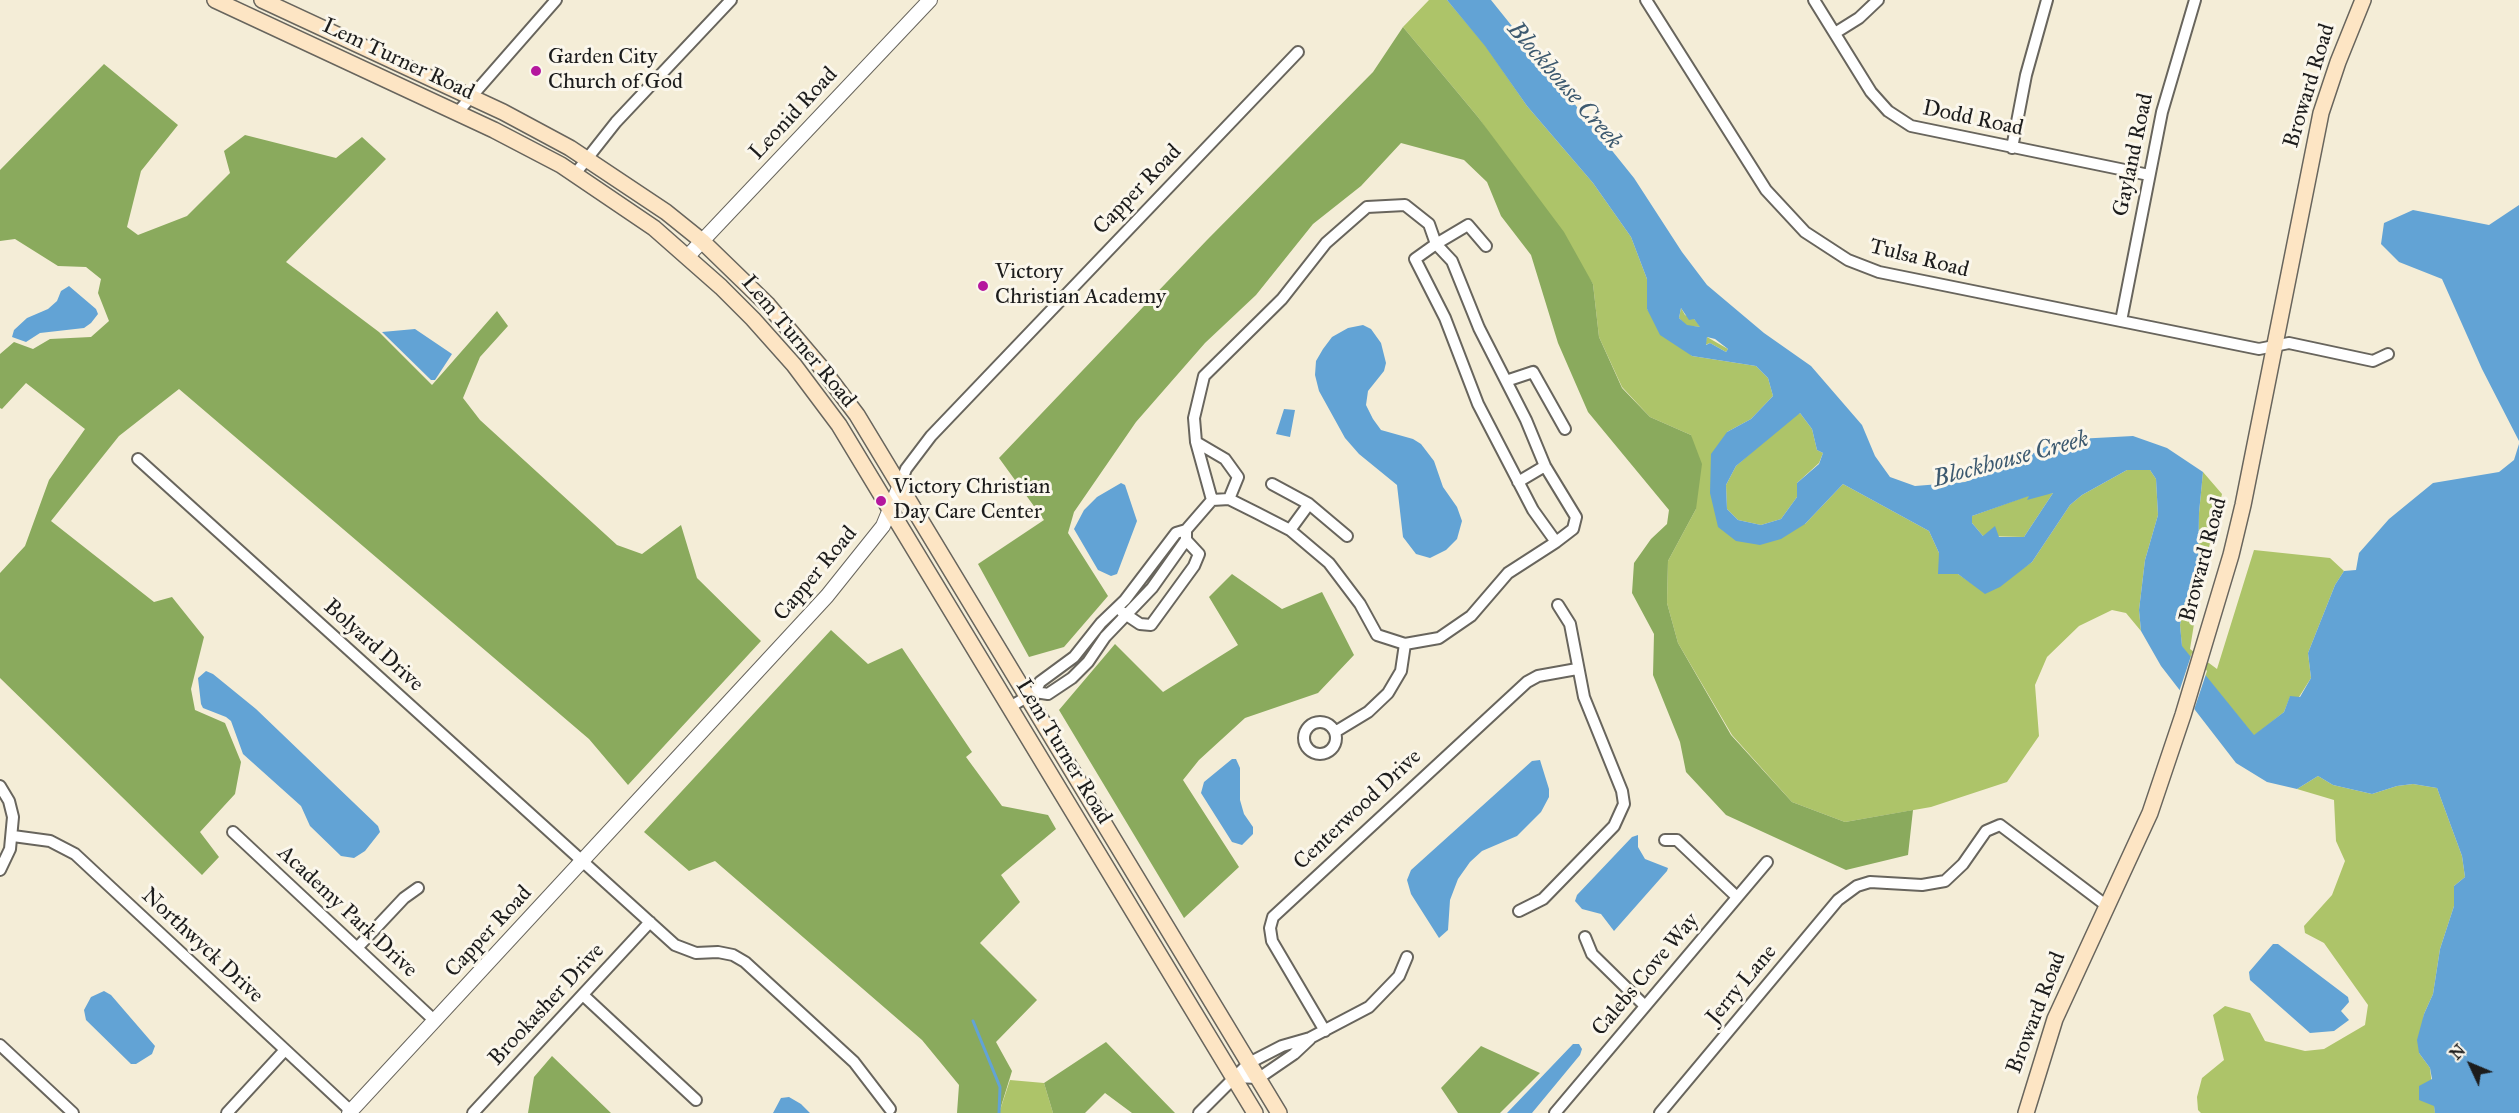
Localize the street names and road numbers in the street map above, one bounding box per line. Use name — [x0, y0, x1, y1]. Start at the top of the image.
street label: Lem Turner Road — [318, 13, 478, 107]
street label: Broward Road — [2279, 21, 2341, 151]
street label: Leonid Road — [744, 62, 844, 166]
street label: Gayland Road — [2108, 91, 2160, 219]
street label: Dodd Road — [1920, 95, 2026, 143]
street label: Capper Road — [1088, 139, 1188, 241]
street label: Tulsa Road — [1867, 234, 1971, 284]
street label: Lem Turner Road — [735, 271, 861, 413]
street label: Broward Road — [2175, 495, 2233, 625]
street label: Capper Road — [769, 521, 863, 627]
street label: Bolyard Drive — [317, 594, 429, 698]
street label: Lem Turner Road — [1009, 675, 1117, 829]
street label: Centerwood Drive — [1289, 744, 1427, 876]
street label: Academy Park Drive — [271, 840, 423, 984]
street label: Capper Road — [440, 881, 538, 983]
street label: Northwyck Drive — [136, 883, 268, 1009]
street label: Calebs Cove Way — [1587, 908, 1705, 1042]
street label: Brookasher Drive — [484, 938, 610, 1072]
street label: Jerry Lane — [1701, 940, 1783, 1030]
street label: Broward Road — [2002, 948, 2072, 1078]

